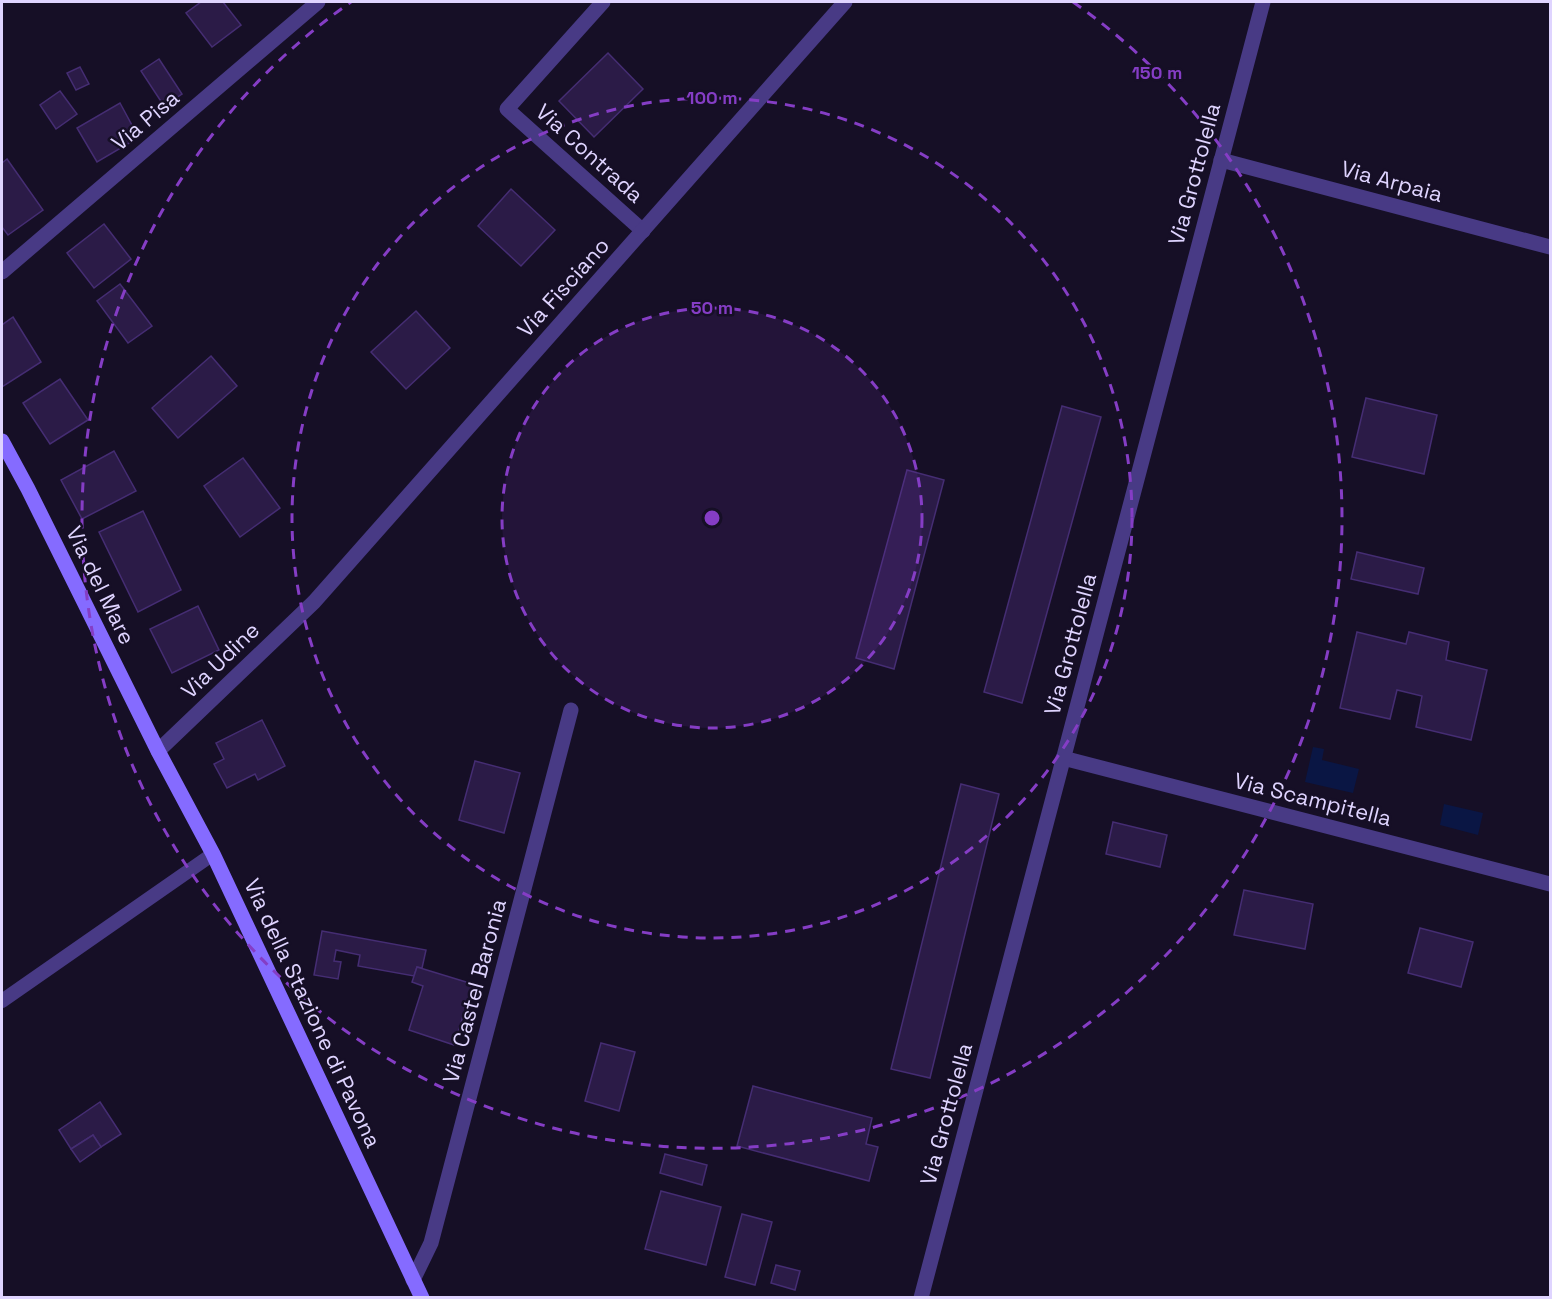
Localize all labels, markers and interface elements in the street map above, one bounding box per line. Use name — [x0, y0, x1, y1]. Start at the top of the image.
text: 150 m — [1132, 61, 1182, 84]
street label: Via Pisa — [105, 83, 185, 156]
text: 100 m — [686, 86, 738, 109]
street label: Via Contrada — [530, 97, 650, 209]
street label: Via Grottolella — [1162, 100, 1227, 248]
street label: Via Arpaia — [1338, 154, 1446, 208]
street label: Via Fisciano — [511, 231, 615, 343]
text: 50 m — [691, 296, 733, 319]
centre of rings — [702, 508, 722, 528]
street label: Via del Mare — [60, 521, 142, 649]
street label: Via Grottolella — [1038, 570, 1103, 718]
street label: Via Udine — [175, 616, 265, 704]
street label: Via Scampitella — [1231, 766, 1395, 832]
street label: Via della Stazione di Pavona — [238, 874, 388, 1152]
street label: Via Castel Baronia — [436, 896, 512, 1086]
street label: Via Grottolella — [914, 1040, 979, 1188]

